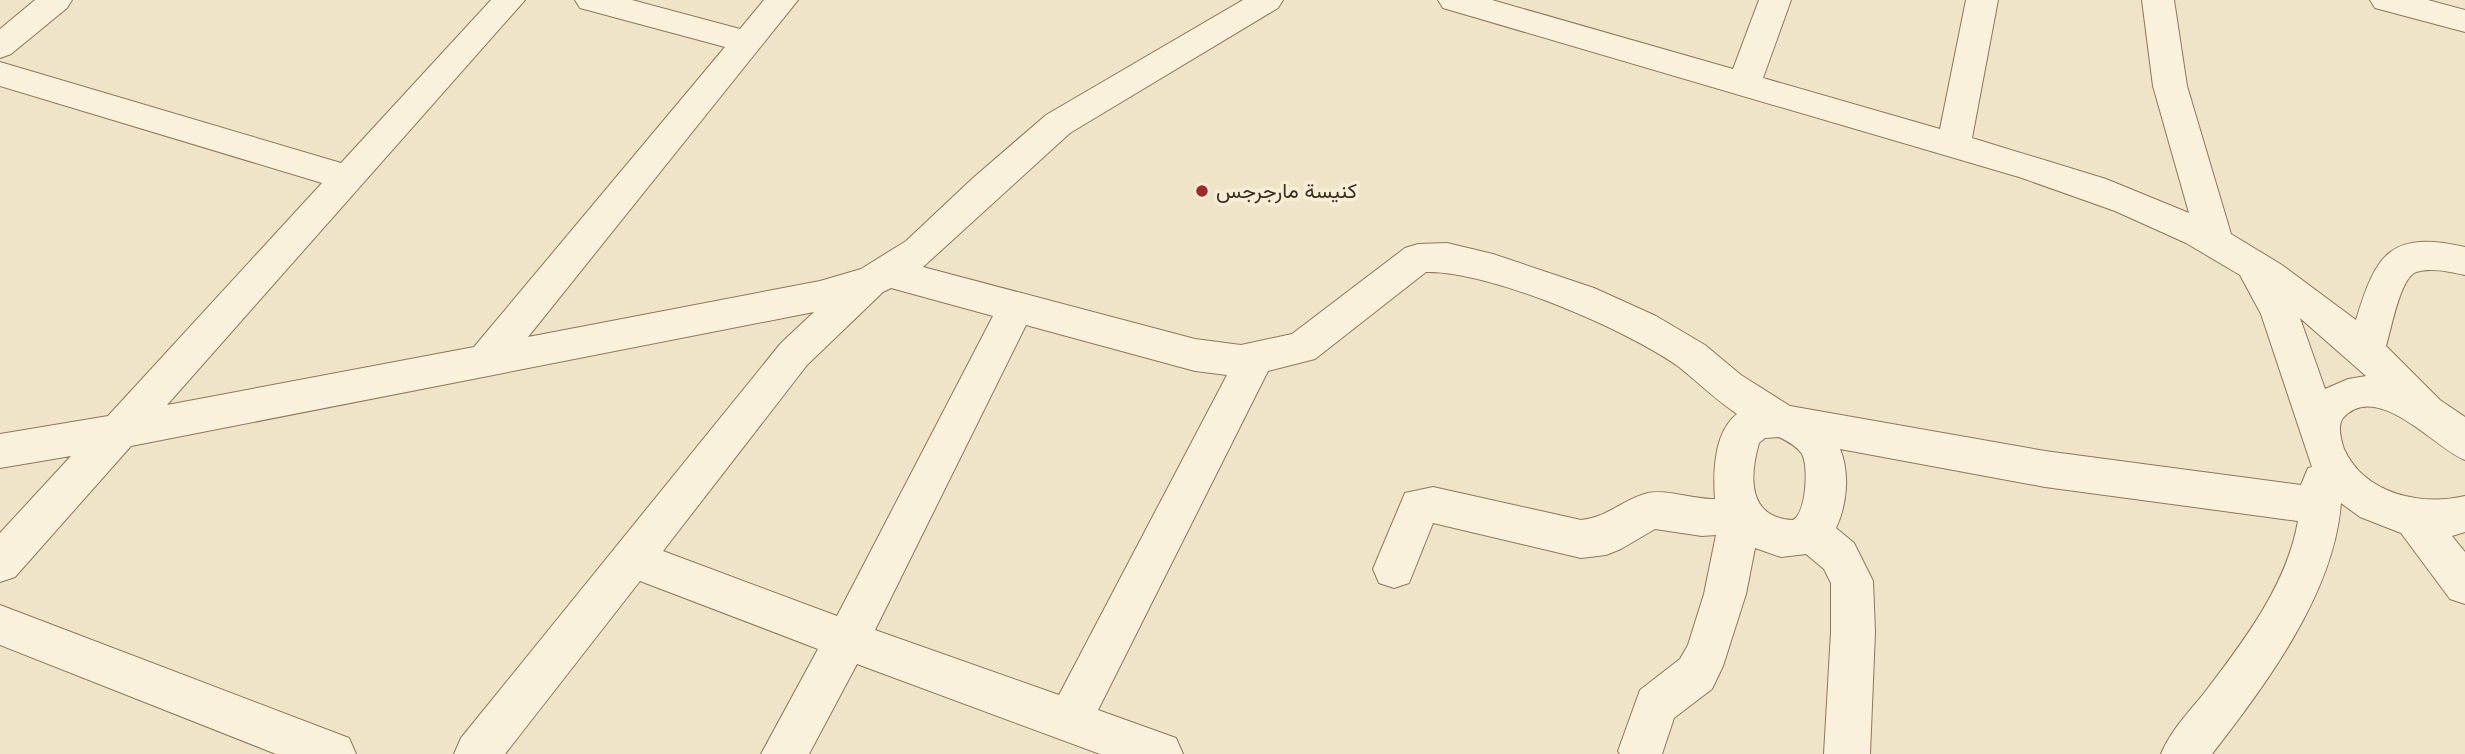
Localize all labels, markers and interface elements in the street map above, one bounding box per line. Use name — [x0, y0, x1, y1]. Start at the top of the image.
place label: كنيسة مارجرجس — [1216, 176, 1357, 209]
marker: كنيسة مارجرجس — [1194, 183, 1210, 199]

